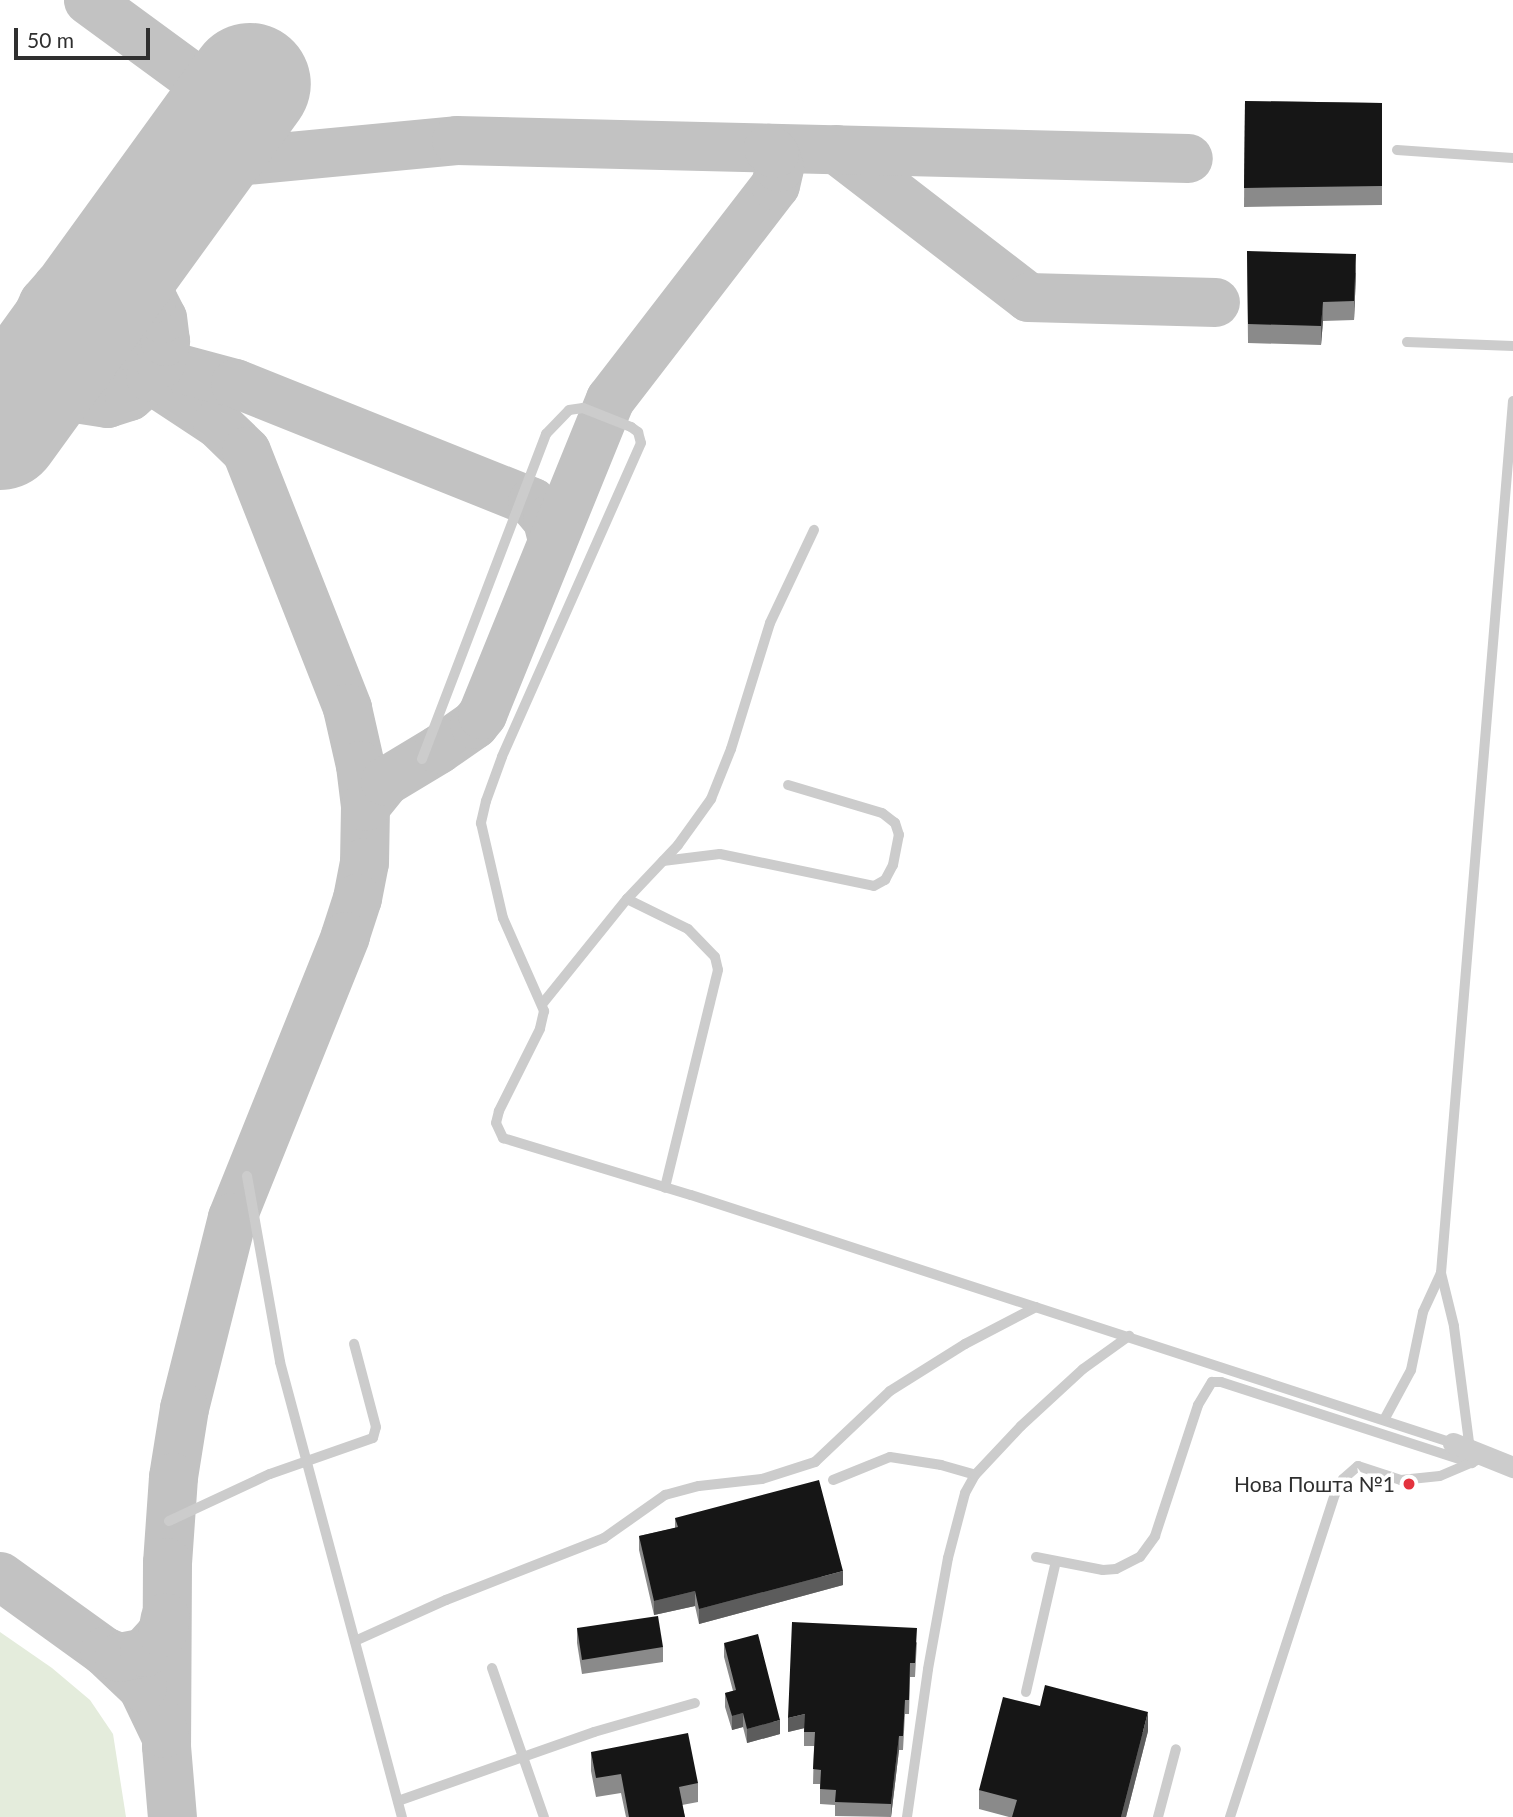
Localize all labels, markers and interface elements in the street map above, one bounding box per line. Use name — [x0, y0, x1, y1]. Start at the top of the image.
scale bar — [18, 14, 154, 58]
text: 50 m — [27, 27, 74, 52]
place label: Нова Пошта №1 — [1234, 1471, 1395, 1497]
marker: Нова Пошта №1 — [1401, 1476, 1417, 1492]

